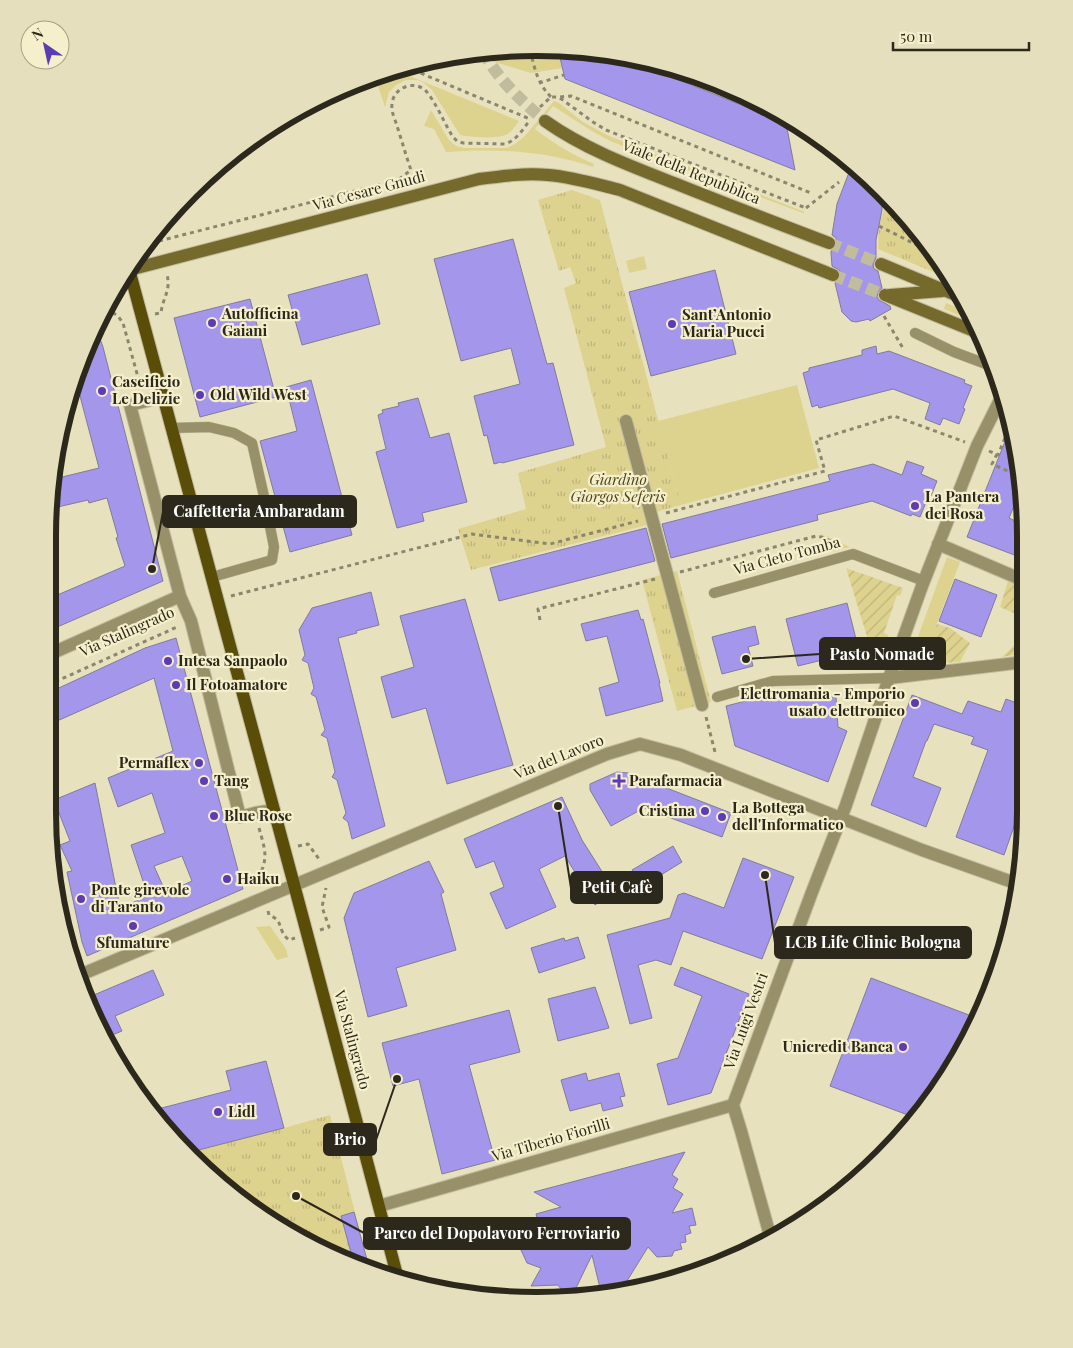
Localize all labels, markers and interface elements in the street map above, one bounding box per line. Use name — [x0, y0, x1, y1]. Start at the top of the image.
north arrow — [20, 20, 70, 70]
scale bar — [893, 20, 1029, 52]
text: N — [28, 23, 47, 45]
text: 50 m — [900, 26, 933, 46]
street label: Viale della Repubblica — [618, 134, 764, 208]
street label: Via Cesare Gnudi — [309, 165, 428, 215]
place label: Autofficina Gaiani — [221, 303, 299, 340]
place label: Sant’Antonio Maria Pucci — [682, 304, 771, 341]
marker: Autofficina Gaiani — [206, 317, 218, 329]
marker: Sant’Antonio Maria Pucci — [666, 318, 678, 330]
place label: Caseificio Le Delizie — [112, 371, 181, 408]
place label: Old Wild West — [210, 384, 307, 404]
marker: Caseificio Le Delizie — [96, 385, 108, 397]
marker: Old Wild West — [194, 389, 206, 401]
park label: Giardino Giorgos Seferis — [570, 469, 666, 506]
place label: La Pantera dei Rosa — [925, 486, 999, 523]
callout: Caffetteria Ambaradam — [163, 496, 356, 527]
text: Caffetteria Ambaradam — [173, 500, 345, 521]
marker: La Pantera dei Rosa — [909, 500, 921, 512]
street label: Via Cleto Tomba — [730, 531, 843, 579]
street label: Via Stalingrado — [75, 601, 177, 661]
callout: Pasto Nomade — [820, 638, 945, 669]
text: Pasto Nomade — [830, 643, 934, 664]
place label: Intesa Sanpaolo — [178, 650, 288, 670]
marker: Intesa Sanpaolo — [162, 655, 174, 667]
place label: Il Fotoamatore — [186, 674, 288, 694]
marker: Il Fotoamatore — [170, 679, 182, 691]
place label: Elettromania - Emporio usato elettronico — [740, 683, 905, 720]
marker: Elettromania - Emporio usato elettronico — [909, 697, 921, 709]
street label: Via del Lavoro — [510, 729, 606, 784]
place label: Permaflex — [119, 752, 190, 772]
marker: Permaflex — [193, 757, 205, 769]
place label: Tang — [214, 770, 250, 790]
place label: Parafarmacia — [629, 770, 723, 790]
marker: Tang — [198, 775, 210, 787]
marker: Parafarmacia — [613, 775, 625, 787]
place label: La Bottega dell'Informatico — [732, 797, 844, 834]
place label: Cristina — [639, 800, 695, 820]
place label: Blue Rose — [224, 805, 293, 825]
marker: Cristina — [699, 805, 711, 817]
marker: Blue Rose — [208, 810, 220, 822]
marker: La Bottega dell'Informatico — [716, 811, 728, 823]
place label: Haiku — [237, 868, 279, 888]
callout: Petit Cafè — [571, 872, 662, 903]
marker: Haiku — [221, 873, 233, 885]
text: Petit Cafè — [582, 876, 652, 897]
place label: Ponte girevole di Taranto — [91, 879, 190, 916]
marker: Ponte girevole di Taranto — [75, 893, 87, 905]
marker: Sfumature — [127, 920, 139, 932]
callout: LCB Life Clinic Bologna — [775, 927, 971, 958]
text: LCB Life Clinic Bologna — [785, 931, 962, 952]
place label: Sfumature — [96, 932, 170, 952]
street label: Via Luigi Vestri — [718, 969, 772, 1073]
street label: Via Stalingrado — [330, 987, 376, 1092]
place label: Unicredit Banca — [783, 1036, 893, 1056]
marker: Unicredit Banca — [897, 1041, 909, 1053]
place label: Lidl — [228, 1101, 256, 1121]
marker: Lidl — [212, 1106, 224, 1118]
street label: Via Tiberio Fiorilli — [488, 1112, 613, 1166]
callout: Brio — [324, 1124, 376, 1155]
text: Brio — [334, 1128, 366, 1149]
callout: Parco del Dopolavoro Ferroviario — [364, 1218, 630, 1249]
text: Parco del Dopolavoro Ferroviario — [374, 1222, 620, 1243]

